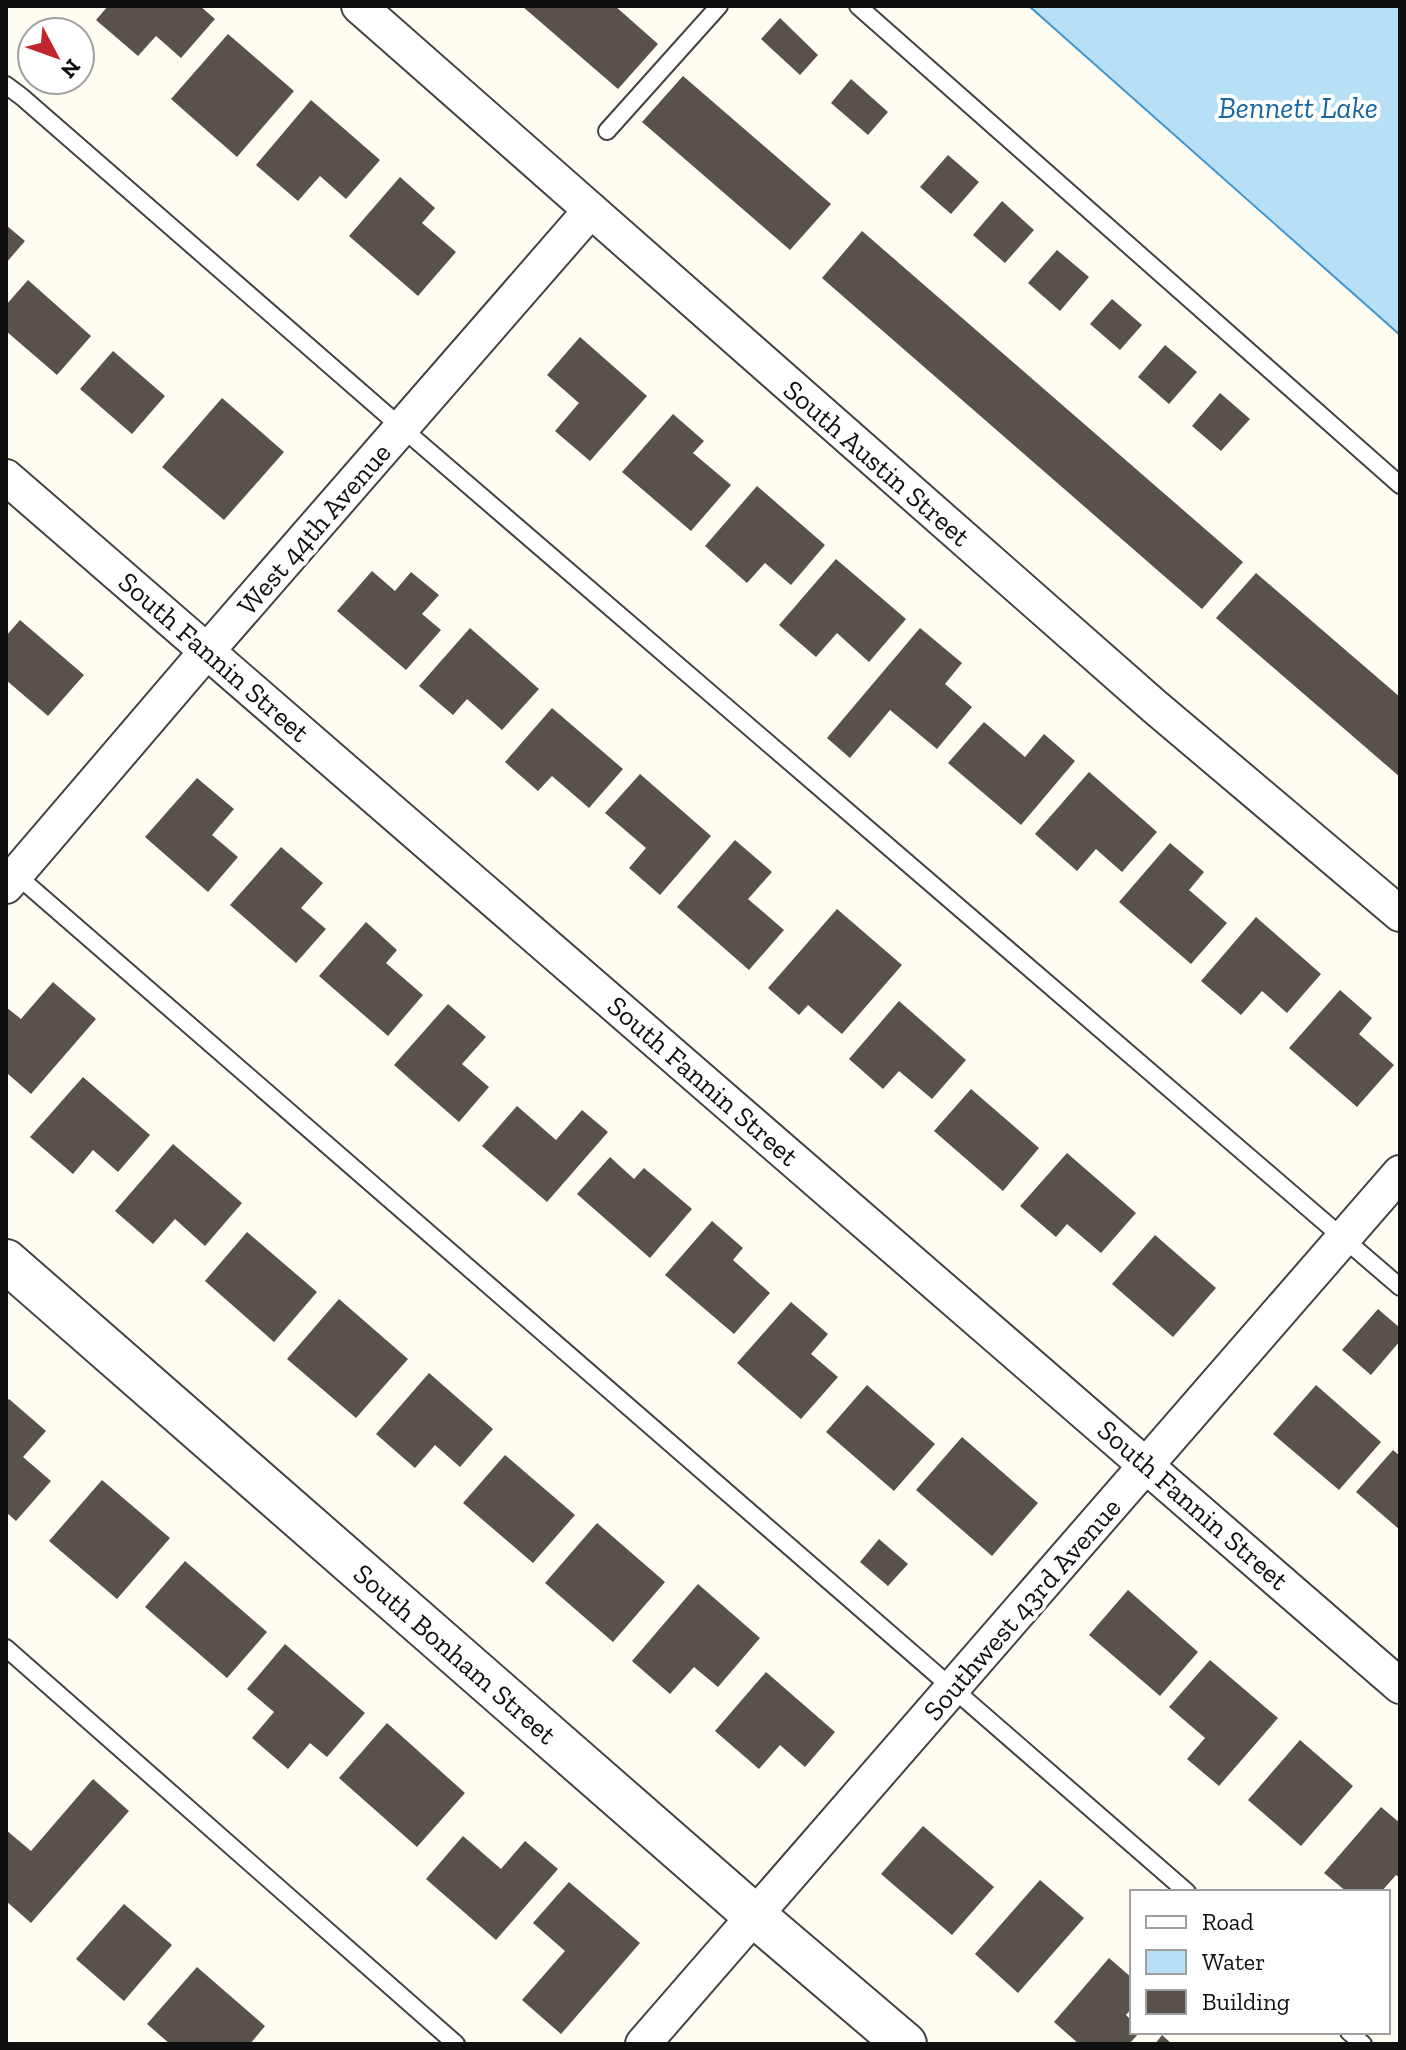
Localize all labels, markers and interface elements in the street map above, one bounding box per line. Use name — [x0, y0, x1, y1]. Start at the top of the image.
north arrow — [16, 16, 96, 96]
text: N — [55, 54, 86, 84]
water label: Bennett Lake — [1218, 90, 1378, 126]
street label: South Austin Street — [777, 373, 977, 553]
street label: West 44th Avenue — [230, 436, 398, 622]
street label: South Fannin Street — [112, 565, 317, 749]
street label: South Fannin Street — [601, 989, 806, 1173]
street label: South Fannin Street — [1091, 1413, 1296, 1597]
street label: Southwest 43rd Avenue — [916, 1491, 1128, 1727]
street label: South Bonham Street — [347, 1557, 564, 1751]
legend — [1130, 1890, 1390, 2034]
text: Road — [1202, 1907, 1254, 1936]
text: Water — [1202, 1947, 1265, 1976]
text: Building — [1202, 1987, 1290, 2016]

